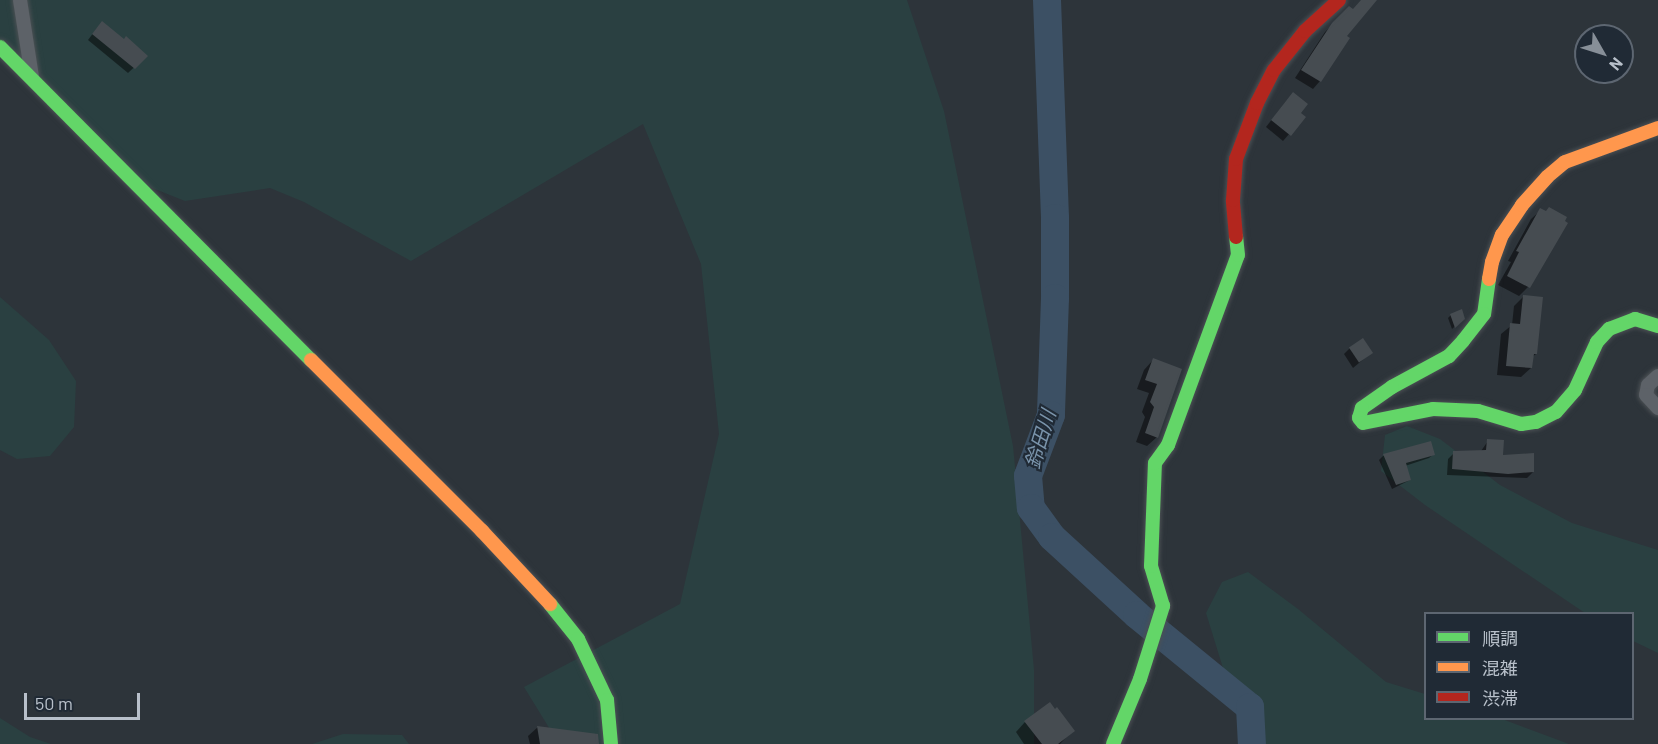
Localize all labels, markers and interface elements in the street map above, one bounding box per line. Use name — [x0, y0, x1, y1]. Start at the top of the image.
north arrow — [1574, 24, 1634, 84]
text: N — [1606, 54, 1628, 74]
water label: 鈴田川 — [1020, 407, 1060, 471]
legend — [1424, 612, 1634, 720]
text: 順調 — [1482, 627, 1518, 649]
text: 混雑 — [1482, 657, 1518, 679]
scale bar — [27, 681, 142, 719]
text: 渋滞 — [1482, 687, 1518, 709]
text: 50 m — [35, 692, 73, 714]

